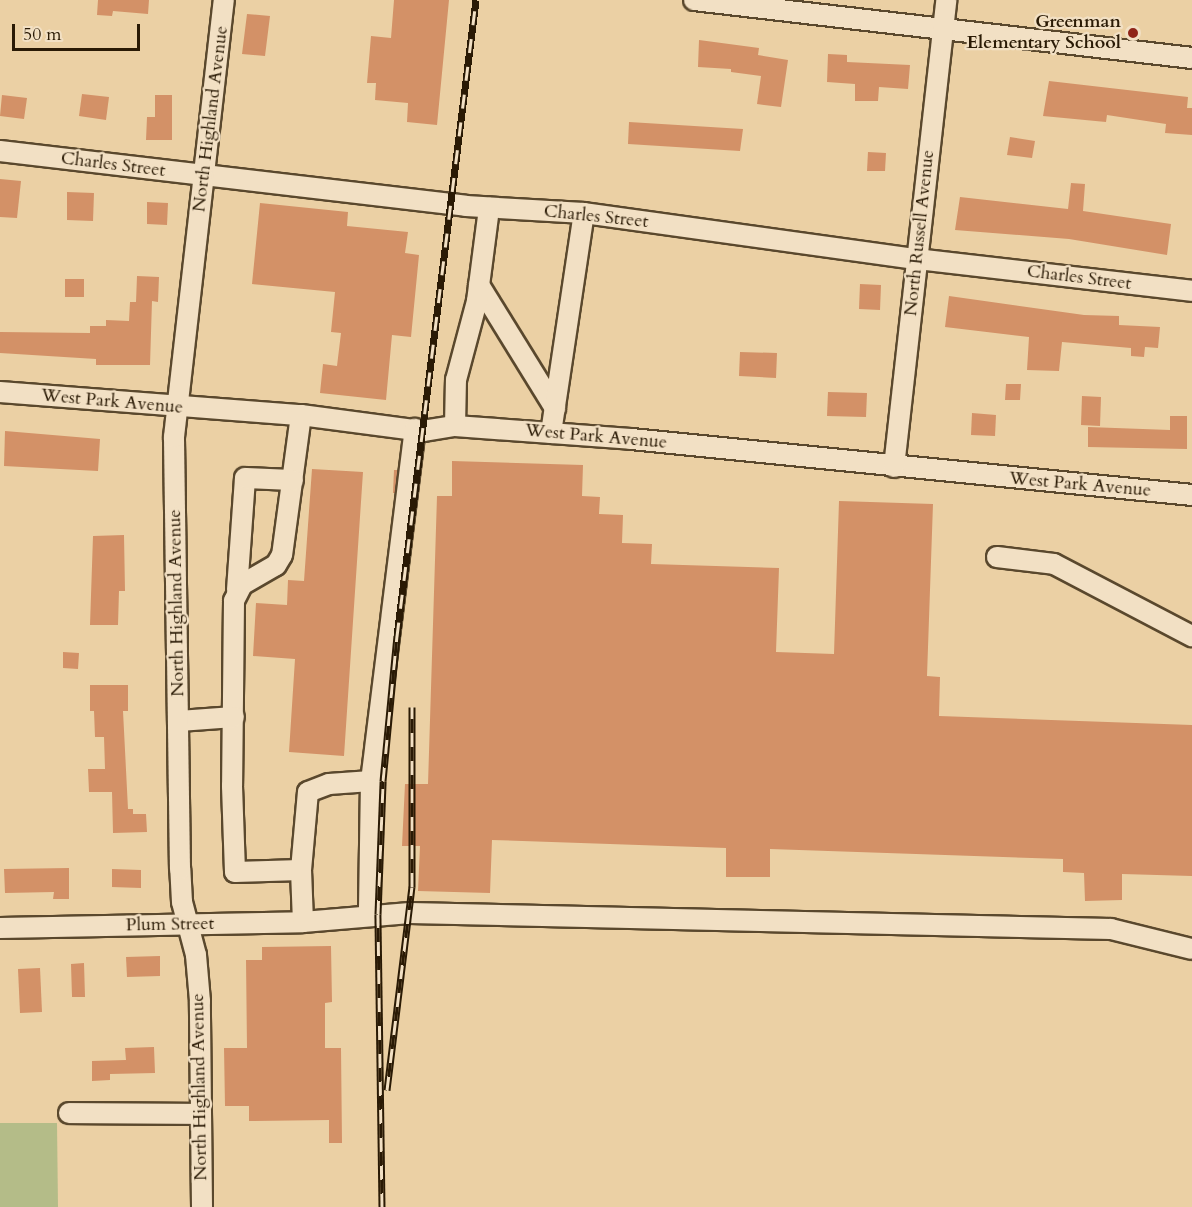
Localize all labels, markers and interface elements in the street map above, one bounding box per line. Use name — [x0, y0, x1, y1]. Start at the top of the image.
scale bar — [15, 12, 142, 50]
place label: Greenman Elementary School — [967, 12, 1121, 54]
text: 50 m — [23, 22, 62, 47]
street label: North Highland Avenue — [189, 25, 233, 213]
marker: Greenman Elementary School — [1126, 26, 1140, 40]
street label: Charles Street — [60, 148, 166, 182]
street label: North Russell Avenue — [901, 149, 939, 317]
street label: Charles Street — [543, 201, 649, 233]
street label: Charles Street — [1026, 261, 1132, 295]
street label: West Park Avenue — [40, 385, 184, 419]
street label: West Park Avenue — [524, 420, 668, 454]
street label: West Park Avenue — [1008, 468, 1152, 502]
street label: North Highland Avenue — [165, 509, 189, 697]
street label: Plum Street — [126, 913, 214, 937]
street label: North Highland Avenue — [188, 993, 212, 1181]

